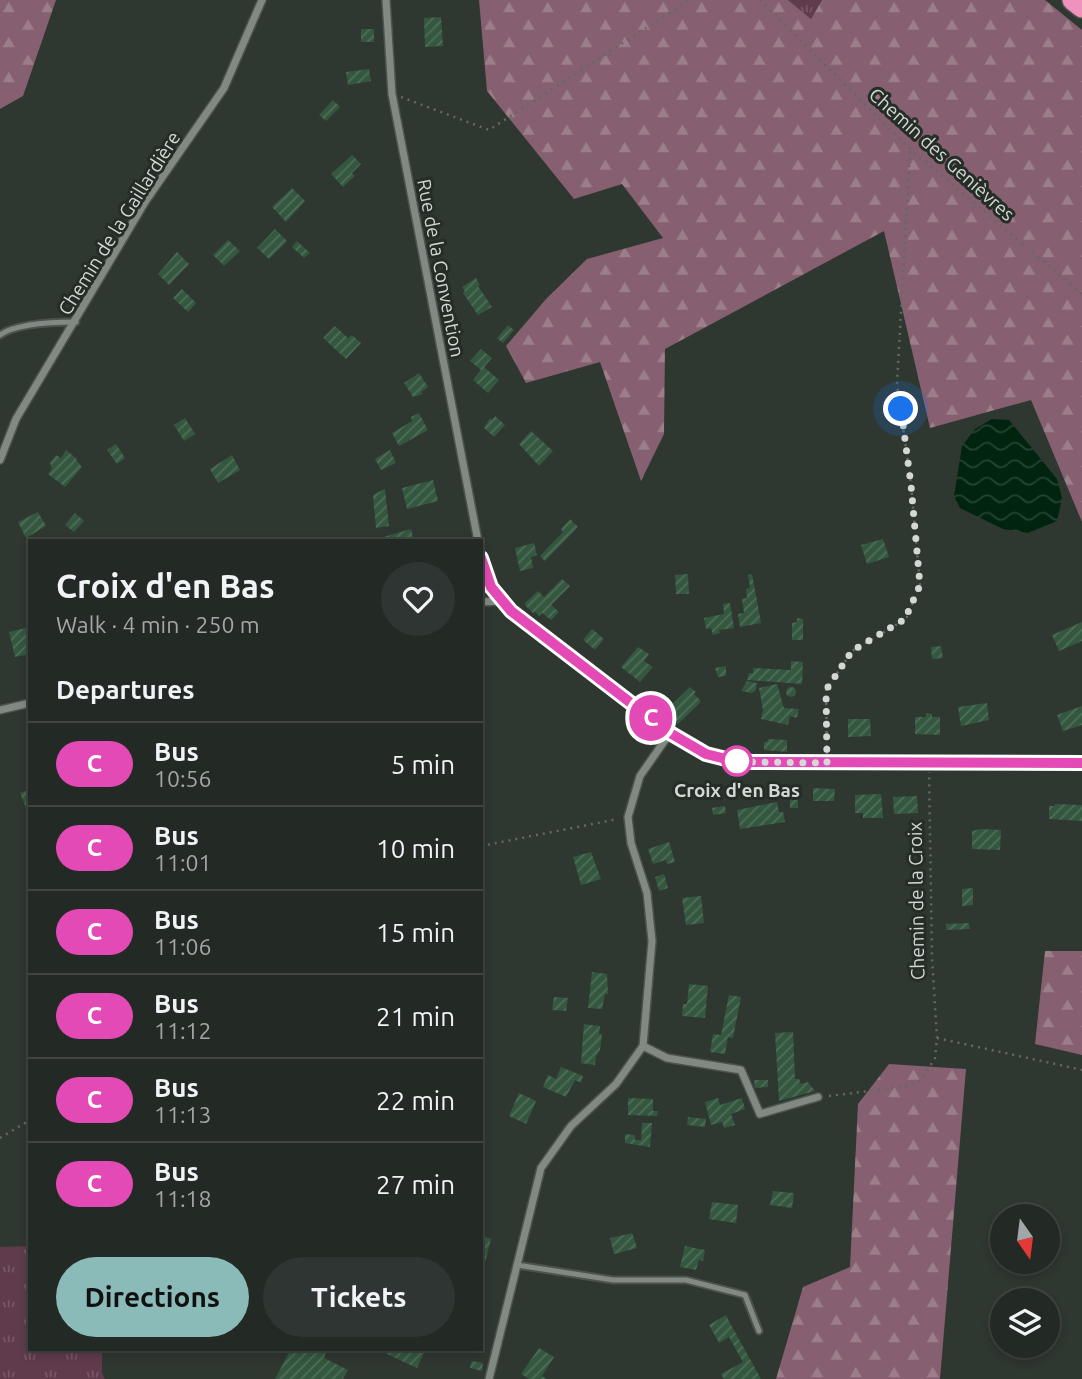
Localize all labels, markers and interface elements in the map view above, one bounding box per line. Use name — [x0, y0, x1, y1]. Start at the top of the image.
street label: Chemin des Genièvres — [865, 83, 1019, 225]
street label: Chemin de la Gaillardière — [53, 127, 185, 319]
street label: Rue de la Convention — [413, 177, 469, 359]
your location — [883, 391, 918, 426]
button: heart — [381, 562, 455, 636]
text: Croix d'en Bas — [56, 567, 275, 604]
text: Walk · 4 min · 250 m — [56, 612, 260, 637]
text: Departures — [56, 675, 194, 704]
line badge: C — [628, 695, 674, 741]
text: C — [643, 704, 659, 731]
text: Bus — [154, 737, 199, 766]
marker: Croix d'en Bas — [722, 746, 752, 776]
text: C — [87, 750, 102, 777]
text: 5 min — [391, 750, 455, 779]
text: 10:56 — [154, 766, 212, 791]
place label: Croix d'en Bas — [674, 779, 800, 801]
text: Bus — [154, 821, 199, 850]
street label: Chemin de la Croix — [904, 821, 928, 980]
text: C — [87, 834, 102, 861]
text: 10 min — [376, 834, 455, 863]
text: 11:01 — [154, 850, 212, 875]
text: Bus — [154, 905, 199, 934]
text: C — [87, 918, 102, 945]
text: 15 min — [376, 918, 455, 947]
text: 11:06 — [154, 934, 212, 959]
text: Bus — [154, 989, 199, 1018]
text: C — [87, 1002, 102, 1029]
text: 21 min — [376, 1002, 455, 1031]
text: 11:12 — [154, 1018, 212, 1043]
text: Bus — [154, 1073, 199, 1102]
text: C — [87, 1086, 102, 1113]
text: 22 min — [376, 1086, 455, 1115]
text: 11:13 — [154, 1102, 212, 1127]
text: Bus — [154, 1157, 199, 1186]
text: C — [87, 1170, 102, 1197]
text: 27 min — [376, 1170, 455, 1199]
text: 11:18 — [154, 1186, 212, 1211]
north arrow — [990, 1204, 1060, 1274]
map controls — [990, 1204, 1060, 1358]
button: Directions — [56, 1257, 249, 1337]
button: Tickets — [263, 1257, 455, 1337]
button: layers — [990, 1288, 1060, 1358]

